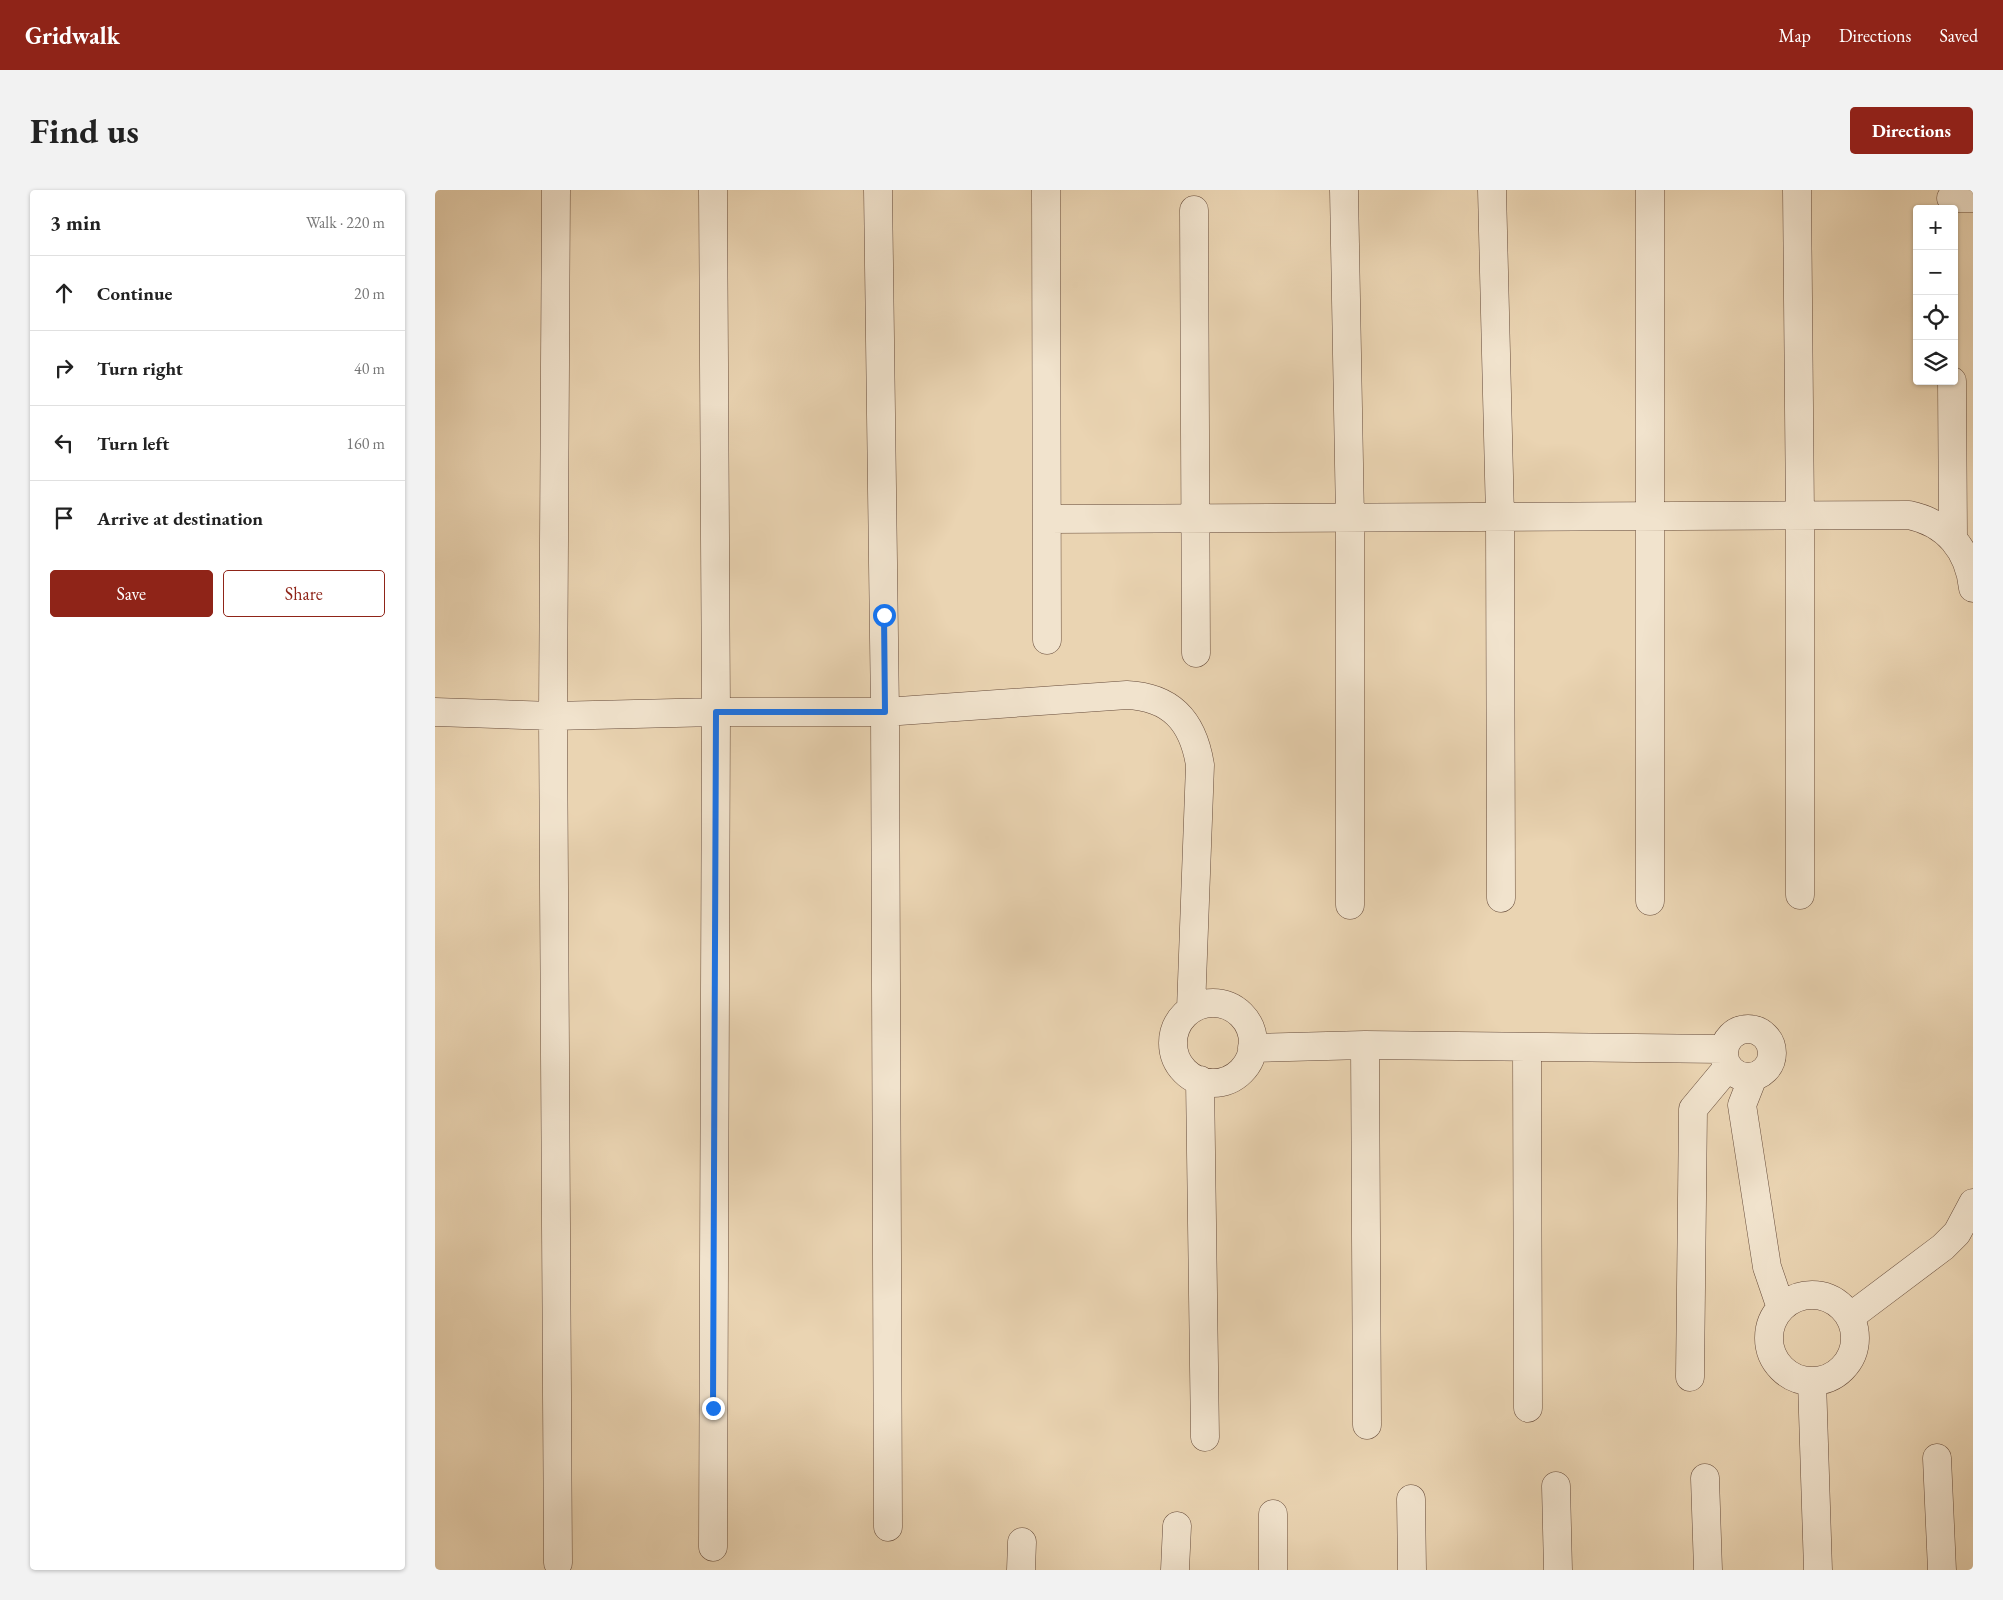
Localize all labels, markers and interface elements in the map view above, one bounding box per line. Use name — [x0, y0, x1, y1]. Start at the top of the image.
text: Gridwalk — [25, 20, 120, 51]
text: Map — [1779, 24, 1811, 47]
text: Directions — [1839, 24, 1911, 47]
text: Saved — [1939, 24, 1978, 47]
button: Directions — [1850, 107, 1973, 154]
text: Find us — [30, 108, 139, 153]
map controls — [1913, 205, 1958, 385]
button: + — [1913, 205, 1958, 250]
text: 3 min — [50, 209, 101, 236]
text: Walk · 220 m — [306, 212, 385, 233]
button: − — [1913, 250, 1958, 295]
icon: ahead — [50, 279, 78, 307]
text: Continue — [97, 281, 172, 306]
text: 20 m — [354, 283, 385, 304]
button: locate — [1913, 295, 1958, 340]
button: layers — [1913, 340, 1958, 385]
icon: right — [50, 354, 78, 382]
text: Turn right — [97, 356, 183, 381]
text: 40 m — [354, 358, 385, 379]
icon: left — [50, 429, 78, 457]
text: Turn left — [97, 431, 169, 456]
text: 160 m — [346, 433, 385, 454]
icon: arrive — [50, 504, 78, 532]
text: Arrive at destination — [97, 506, 263, 531]
button: Save — [50, 570, 213, 617]
button: Share — [223, 570, 385, 617]
route start — [873, 604, 896, 627]
route end — [702, 1397, 725, 1420]

